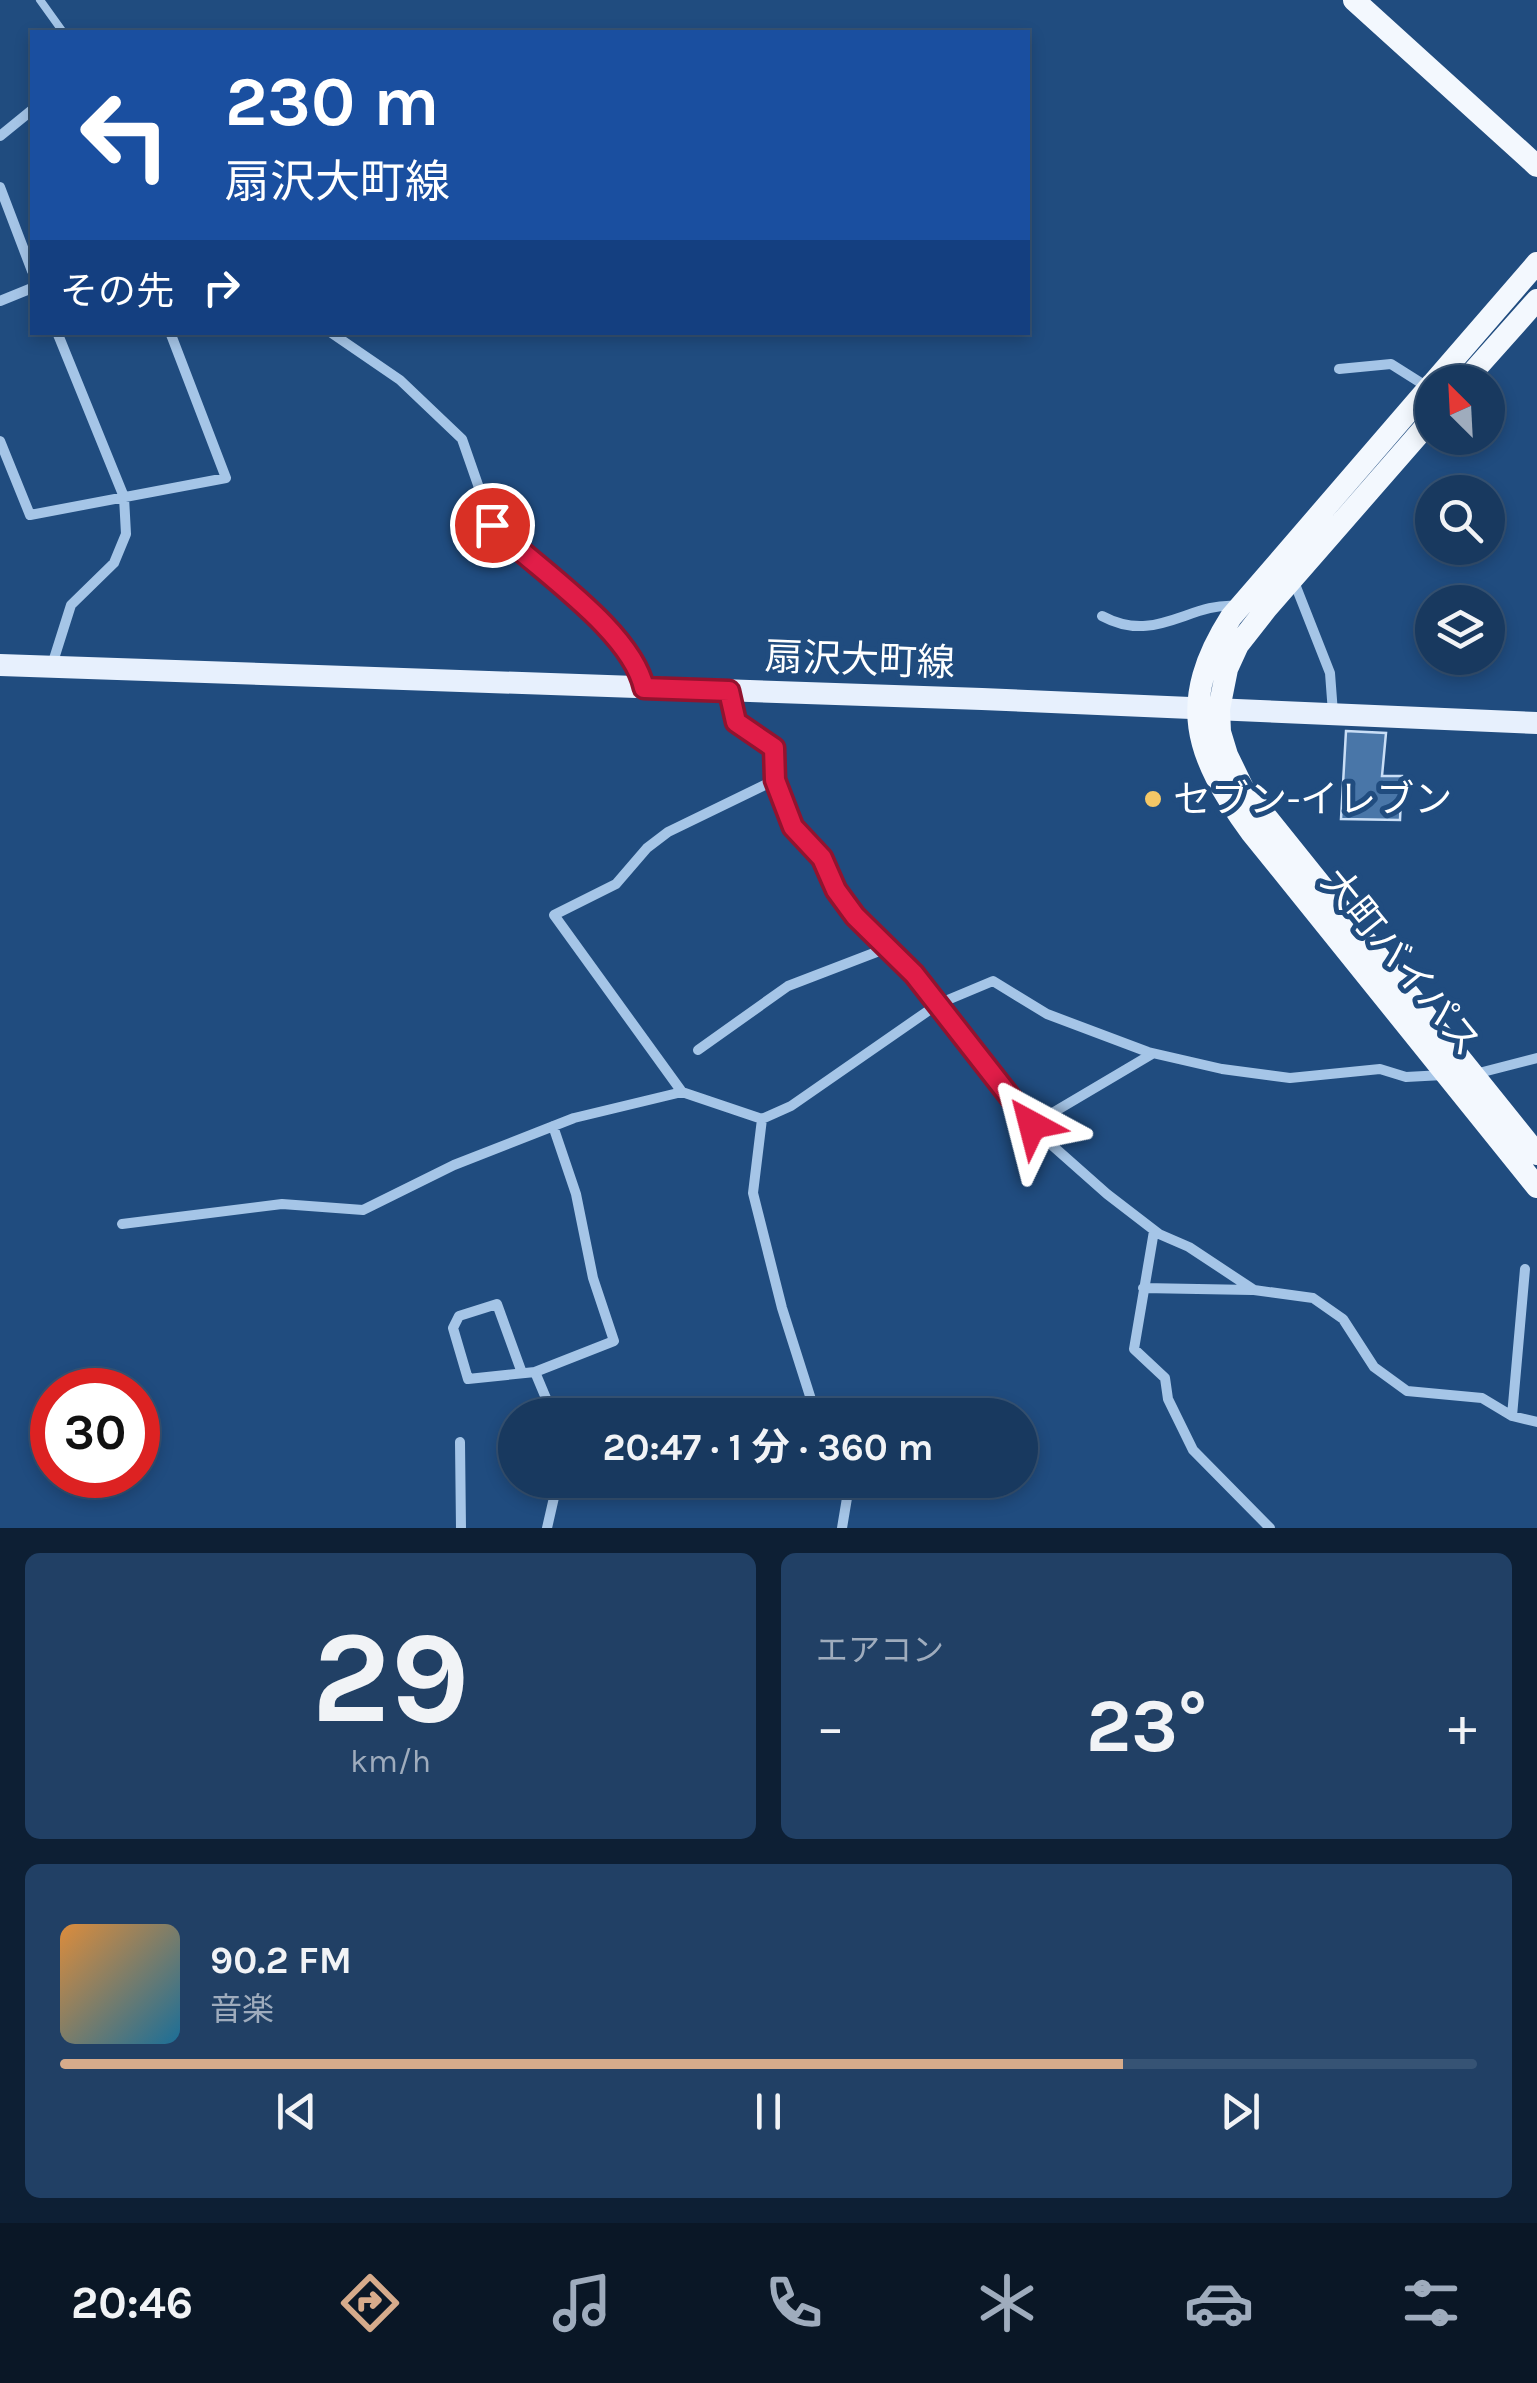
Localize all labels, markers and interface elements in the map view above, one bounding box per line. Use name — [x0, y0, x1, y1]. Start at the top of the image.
text: 230 m — [225, 61, 439, 143]
icon: left — [60, 70, 190, 200]
text: 扇沢大町線 — [225, 156, 450, 208]
icon: right — [194, 260, 249, 315]
text: その先 — [60, 269, 174, 314]
north arrow — [1415, 365, 1505, 455]
map controls — [1415, 365, 1505, 675]
button: search — [1415, 475, 1505, 565]
pin — [450, 483, 535, 568]
icon: arrive — [465, 498, 520, 553]
button: layers — [1415, 585, 1505, 675]
street label: 扇沢大町線 — [764, 634, 956, 686]
place label: セブン-イレブン — [1173, 777, 1452, 822]
marker: セブン-イレブン — [1142, 788, 1164, 810]
street label: 大町バイパス — [1312, 860, 1490, 1064]
position arrow — [980, 1073, 1084, 1177]
speed limit sign: 30 — [30, 1368, 160, 1498]
text: 20:47 · 1 分 · 360 m — [602, 1425, 934, 1470]
text: 29 — [312, 1602, 469, 1754]
text: エアコン — [816, 1632, 944, 1669]
text: 23° — [1086, 1682, 1207, 1770]
text: − — [816, 1695, 845, 1759]
text: + — [1448, 1695, 1477, 1759]
text: km/h — [350, 1743, 431, 1780]
text: 90.2 FM — [210, 1938, 352, 1983]
text: 音楽 — [210, 1991, 274, 2028]
icon: previous — [269, 2084, 324, 2139]
icon: pause — [741, 2084, 796, 2139]
icon: next — [1213, 2084, 1268, 2139]
icon: directions — [335, 2268, 405, 2338]
icon: music — [547, 2268, 617, 2338]
icon: phone — [759, 2268, 829, 2338]
icon: climate — [972, 2268, 1042, 2338]
icon: car — [1184, 2268, 1254, 2338]
icon: filters — [1396, 2268, 1466, 2338]
text: 20:46 — [71, 2277, 193, 2329]

